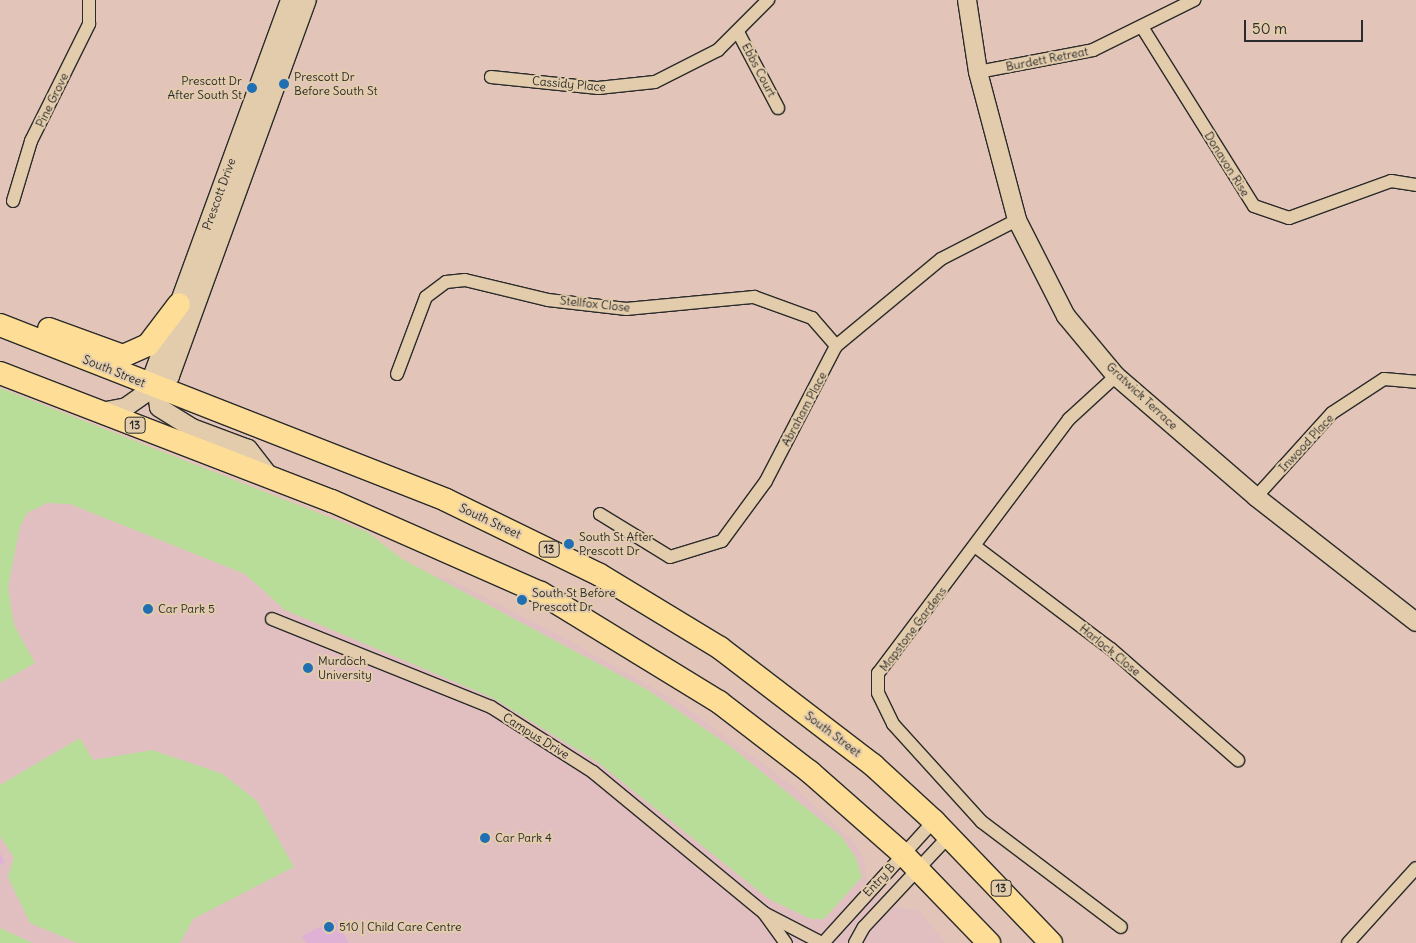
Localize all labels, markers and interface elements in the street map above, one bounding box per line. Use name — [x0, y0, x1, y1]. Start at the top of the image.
scale bar — [1246, 10, 1365, 42]
text: 50 m — [1252, 19, 1287, 38]
street label: Ebbs Court — [739, 41, 779, 99]
street label: Burdett Retreat — [1004, 44, 1090, 74]
street label: Pine Grove — [33, 70, 71, 130]
place label: Prescott Dr Before South St — [294, 70, 377, 98]
place label: Prescott Dr After South St — [168, 74, 242, 102]
street label: Cassidy Place — [531, 74, 607, 94]
marker: Prescott Dr Before South St — [278, 78, 290, 90]
marker: Prescott Dr After South St — [246, 82, 258, 94]
street label: Donavon Rise — [1201, 129, 1253, 199]
street label: Prescott Drive — [199, 156, 239, 232]
street label: Stellfox Close — [559, 293, 631, 315]
street label: South Street — [81, 352, 147, 390]
street label: Gratwick Terrace — [1103, 359, 1181, 433]
street label: Abraham Place — [778, 369, 830, 449]
street label: Inwood Place — [1276, 411, 1336, 475]
road number: 13 — [124, 416, 146, 434]
street label: South Street — [457, 500, 523, 542]
place label: South St After Prescott Dr — [579, 530, 653, 558]
marker: South St After Prescott Dr — [563, 538, 575, 550]
road number: 13 — [538, 540, 560, 558]
street label: Mapstone Gardens — [877, 584, 949, 674]
place label: South St Before Prescott Dr — [532, 586, 615, 614]
marker: South St Before Prescott Dr — [516, 594, 528, 606]
place label: Car Park 5 — [158, 602, 215, 616]
marker: Car Park 5 — [142, 603, 154, 615]
street label: Harlock Close — [1077, 621, 1143, 679]
place label: Murdoch University — [318, 654, 372, 682]
marker: Murdoch University — [302, 662, 314, 674]
street label: South Street — [802, 708, 864, 760]
street label: Campus Drive — [500, 710, 572, 762]
place label: Car Park 4 — [495, 831, 552, 845]
marker: Car Park 4 — [479, 832, 491, 844]
street label: Entry B — [860, 860, 898, 900]
road number: 13 — [990, 880, 1012, 896]
place label: 510 | Child Care Centre — [339, 920, 461, 934]
marker: 510 | Child Care Centre — [323, 921, 335, 933]

